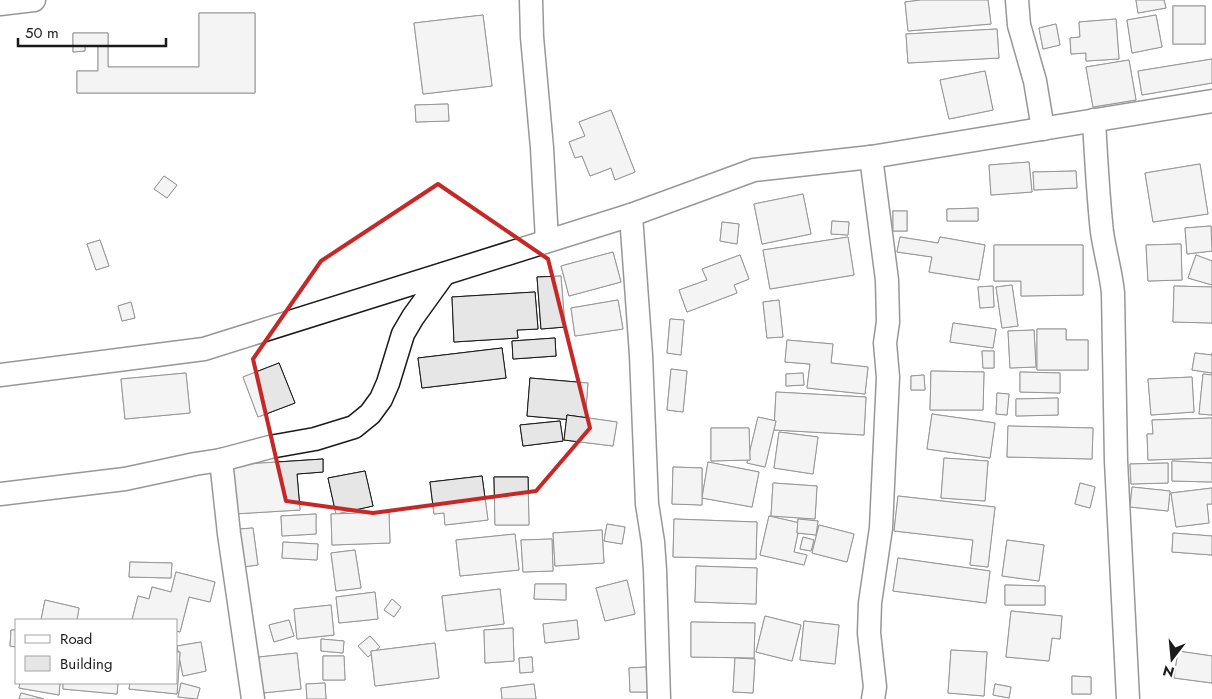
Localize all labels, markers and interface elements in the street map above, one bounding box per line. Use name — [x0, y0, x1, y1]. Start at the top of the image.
scale bar — [18, 15, 165, 47]
text: 50 m — [25, 22, 59, 44]
legend — [15, 619, 178, 684]
text: Road — [60, 628, 92, 650]
north arrow — [1147, 634, 1197, 684]
text: Building — [60, 653, 112, 675]
text: N — [1160, 660, 1177, 683]

